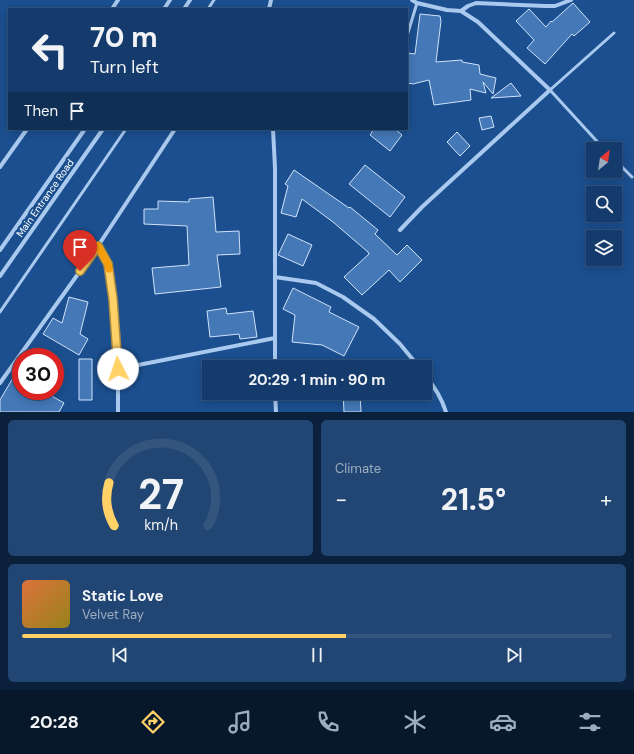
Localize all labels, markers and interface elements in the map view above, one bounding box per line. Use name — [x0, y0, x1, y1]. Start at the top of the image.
text: 70 m — [90, 19, 158, 56]
icon: left — [24, 24, 76, 76]
text: Turn left — [90, 55, 159, 79]
icon: arrive — [66, 100, 88, 122]
text: Then — [24, 101, 58, 121]
north arrow — [586, 142, 622, 178]
map controls — [586, 142, 622, 266]
street label: Main Entrance Road — [13, 157, 77, 239]
button: search — [586, 186, 622, 222]
pin — [63, 230, 97, 271]
button: layers — [586, 230, 622, 266]
icon: arrive — [69, 236, 91, 258]
speed limit sign: 30 — [12, 348, 64, 400]
position arrow — [97, 348, 139, 390]
text: 20:29 · 1 min · 90 m — [249, 370, 385, 390]
text: Climate — [335, 460, 381, 477]
text: 27 — [137, 468, 184, 522]
text: 21.5° — [441, 480, 506, 519]
text: − — [335, 485, 347, 514]
text: + — [600, 485, 612, 514]
text: km/h — [144, 516, 177, 534]
text: Static Love — [82, 586, 163, 606]
text: Velvet Ray — [82, 606, 144, 623]
icon: previous — [109, 644, 131, 666]
icon: pause — [306, 644, 328, 666]
icon: next — [503, 644, 525, 666]
icon: directions — [139, 708, 167, 736]
icon: music — [226, 708, 254, 736]
icon: phone — [314, 708, 342, 736]
icon: climate — [401, 708, 429, 736]
icon: car — [489, 708, 517, 736]
icon: filters — [576, 708, 604, 736]
text: 20:28 — [30, 710, 79, 734]

